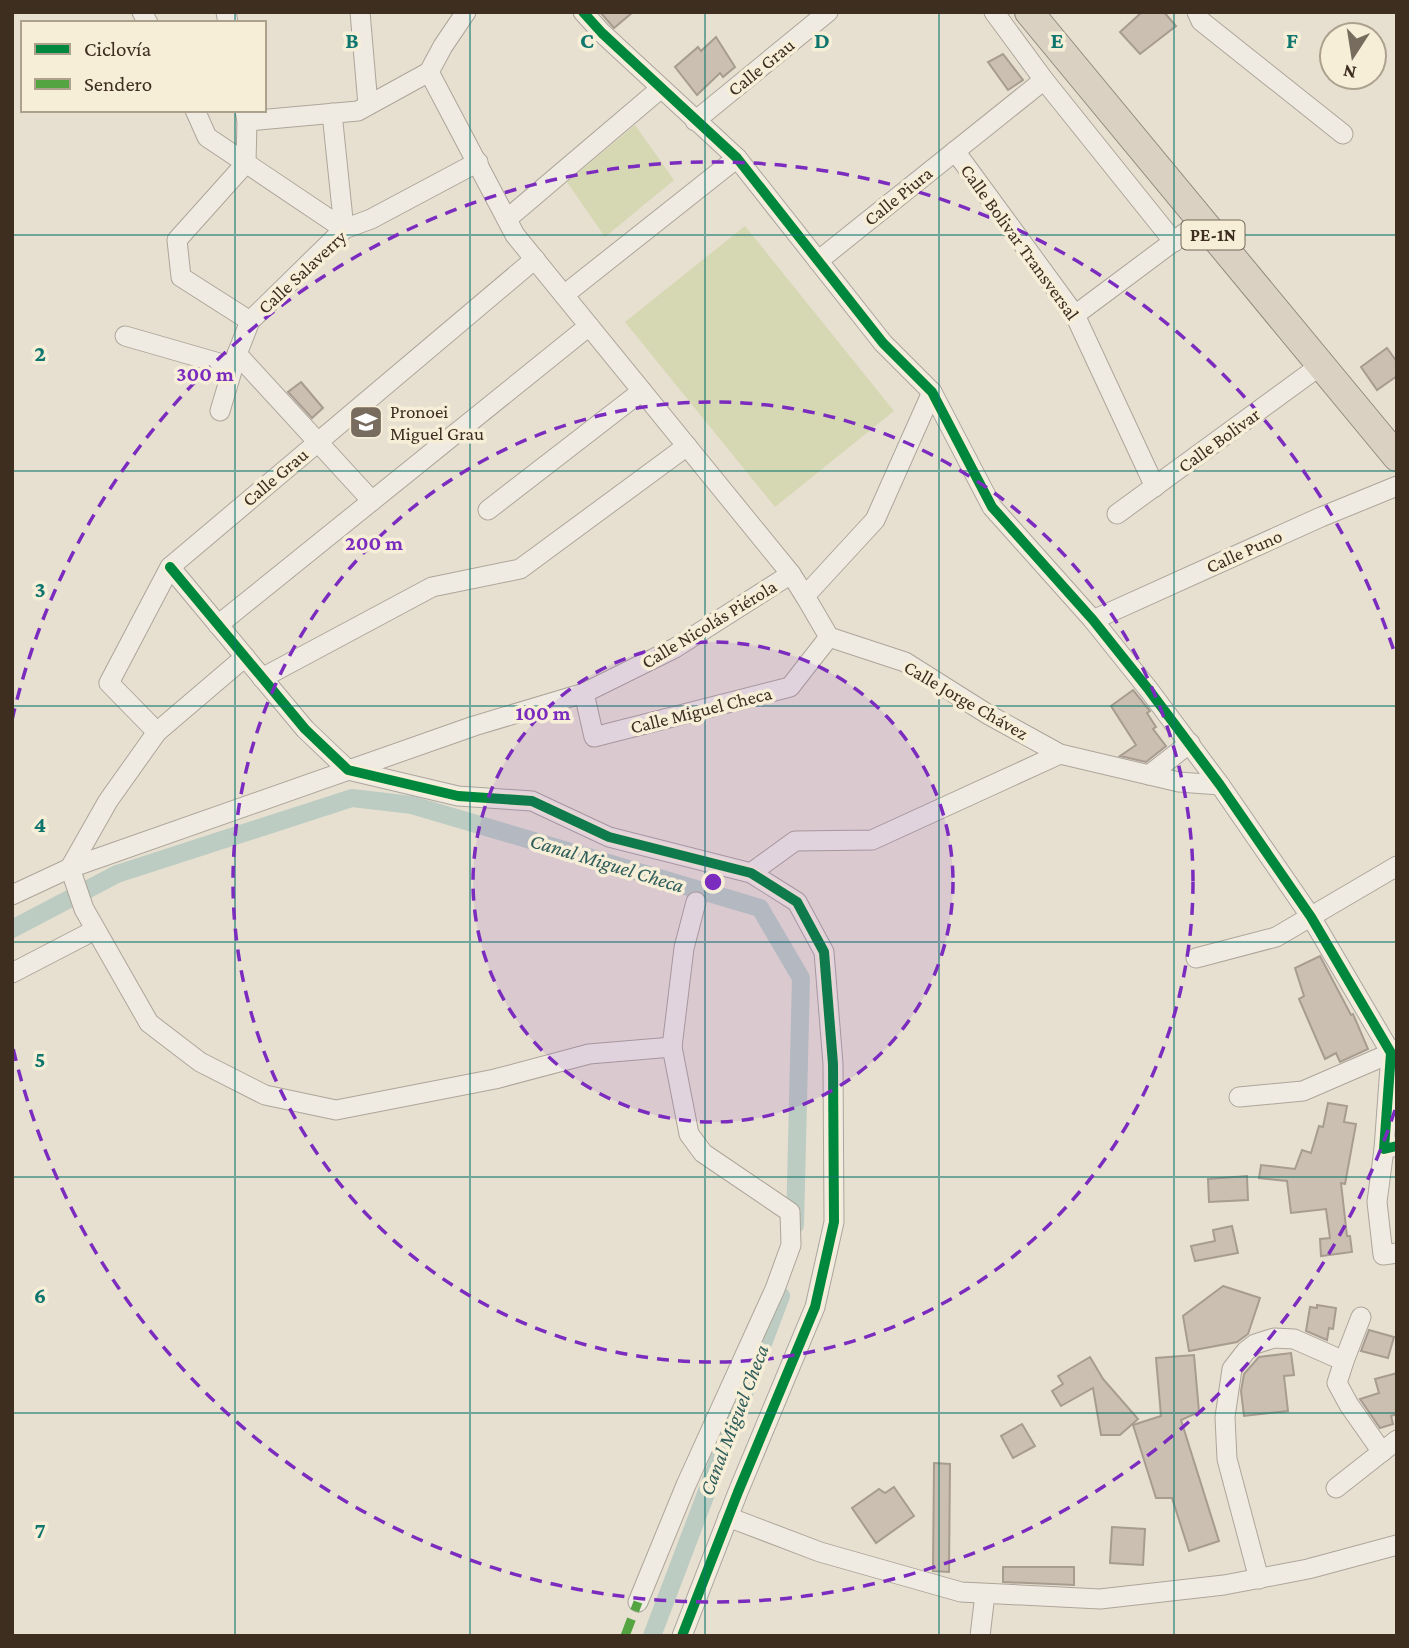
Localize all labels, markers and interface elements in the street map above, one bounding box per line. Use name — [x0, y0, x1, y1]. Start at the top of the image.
legend — [21, 21, 266, 112]
north arrow — [1318, 21, 1388, 91]
text: B — [345, 27, 359, 53]
text: C — [580, 27, 594, 53]
text: D — [814, 27, 830, 53]
text: E — [1050, 27, 1064, 53]
text: F — [1286, 27, 1298, 53]
street label: Calle Grau — [724, 34, 798, 100]
text: Ciclovía — [84, 37, 152, 61]
text: N — [1341, 61, 1358, 84]
text: Sendero — [84, 72, 152, 96]
street label: Calle Bolivar Transversal — [956, 160, 1084, 324]
street label: Calle Piura — [860, 162, 936, 230]
road number: PE-1N — [1182, 220, 1244, 249]
street label: Calle Salaverry — [254, 226, 350, 318]
text: 2 — [34, 340, 46, 366]
text: 300 m — [176, 362, 234, 386]
place label: Pronoei Miguel Grau — [390, 401, 484, 444]
school or university icon: Pronoei Miguel Grau — [347, 403, 385, 441]
street label: Calle Bolivar — [1174, 403, 1264, 477]
street label: Calle Grau — [238, 444, 312, 510]
street label: Calle Puno — [1203, 525, 1285, 577]
text: 200 m — [345, 531, 403, 555]
street label: Calle Nicolás Piérola — [638, 575, 780, 673]
text: 3 — [34, 576, 46, 602]
street label: Calle Jorge Chávez — [900, 656, 1032, 744]
street label: Calle Miguel Checa — [628, 682, 774, 738]
text: 100 m — [515, 701, 571, 725]
text: 4 — [34, 811, 46, 837]
water label: Canal Miguel Checa — [527, 828, 687, 898]
centre of rings — [701, 870, 725, 894]
text: 5 — [34, 1046, 46, 1072]
text: 6 — [34, 1282, 46, 1308]
water label: Canal Miguel Checa — [694, 1341, 774, 1499]
text: 7 — [34, 1517, 46, 1543]

